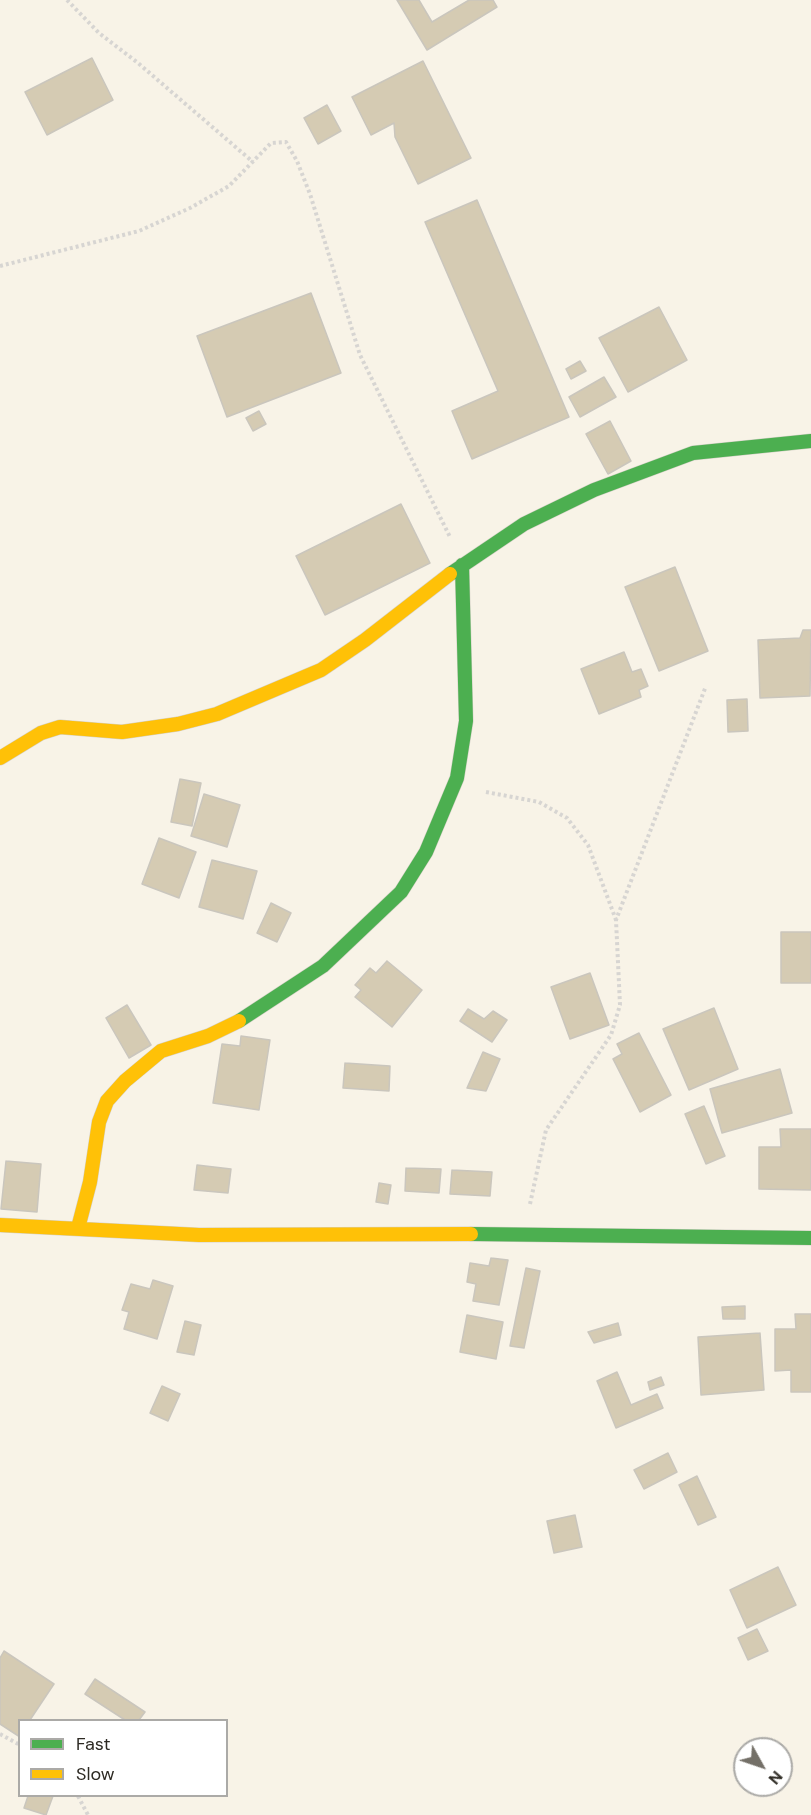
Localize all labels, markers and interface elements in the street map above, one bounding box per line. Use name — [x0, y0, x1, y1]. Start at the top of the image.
legend — [18, 1719, 228, 1797]
text: Fast — [76, 1732, 111, 1756]
north arrow — [733, 1737, 793, 1797]
text: Slow — [76, 1762, 115, 1786]
text: N — [764, 1766, 787, 1789]

